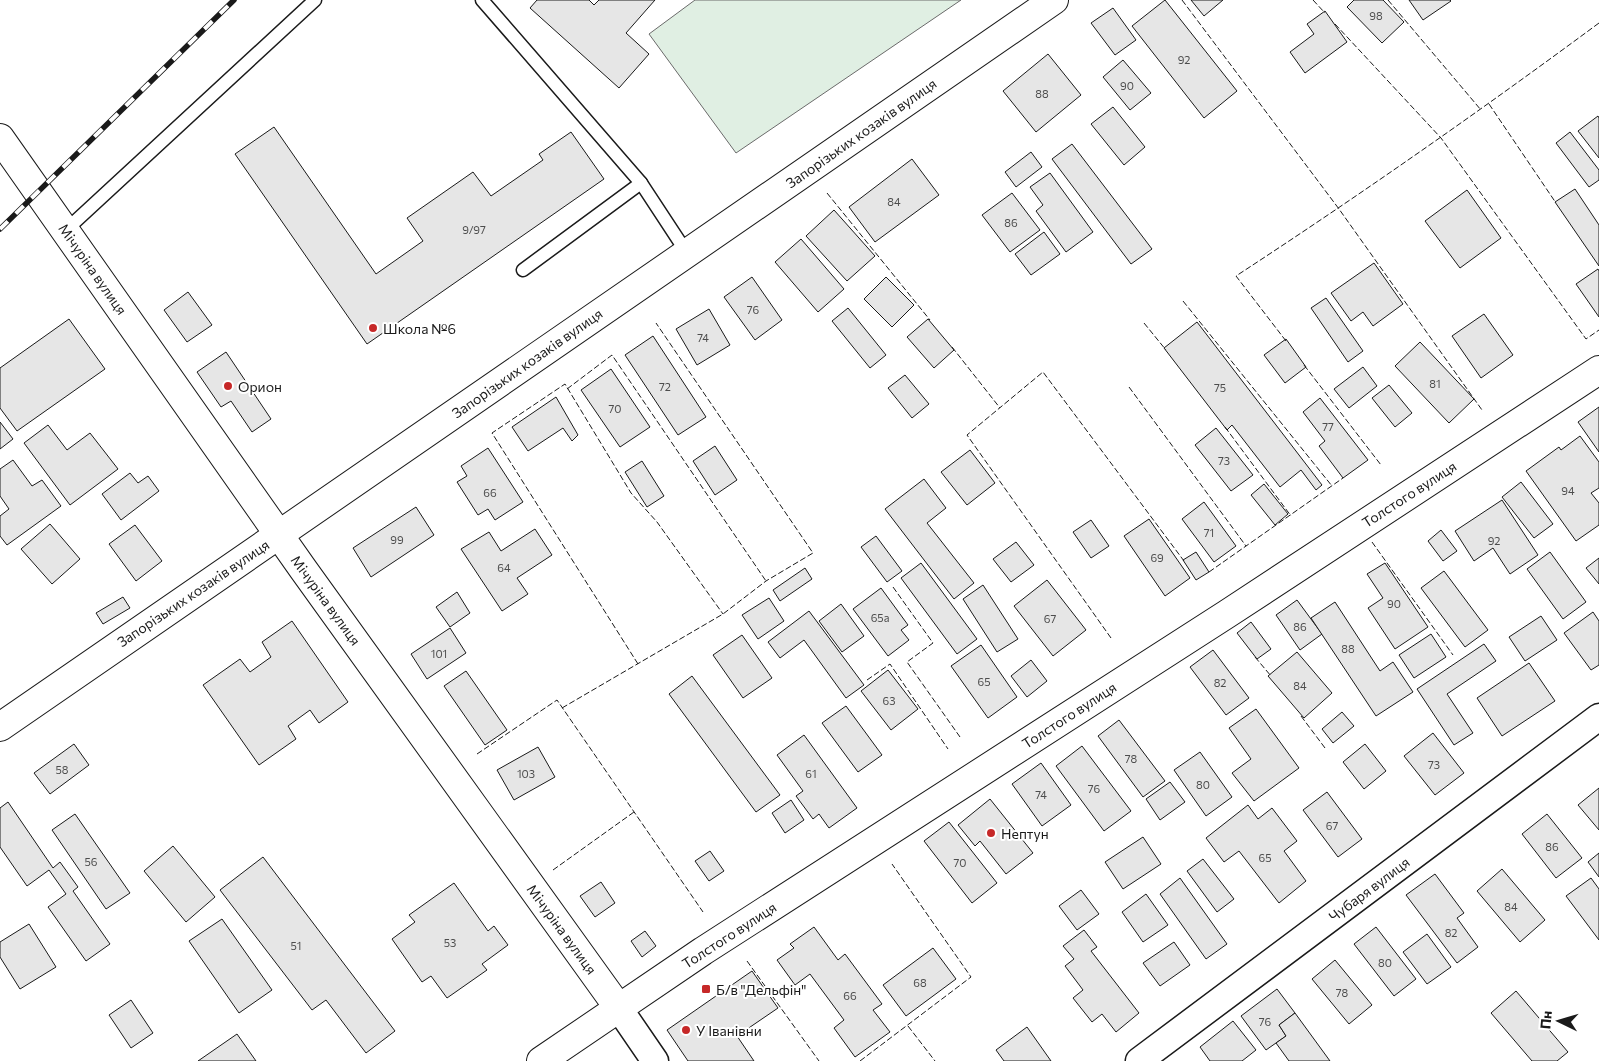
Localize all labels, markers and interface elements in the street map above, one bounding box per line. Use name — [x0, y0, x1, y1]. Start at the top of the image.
house number: 98 — [1369, 9, 1383, 22]
house number: 92 — [1178, 53, 1190, 66]
street label: Запорізьких козаків вулиця — [783, 75, 939, 191]
house number: 90 — [1120, 79, 1134, 92]
house number: 88 — [1035, 87, 1049, 100]
house number: 84 — [887, 195, 901, 208]
house number: 86 — [1004, 216, 1018, 229]
street label: Мічуріна вулиця — [55, 220, 131, 318]
house number: 9/97 — [462, 223, 486, 236]
house number: 76 — [747, 303, 760, 316]
street label: Запорізьких козаків вулиця — [449, 305, 605, 421]
place label: Школа №6 — [383, 320, 456, 337]
marker: Школа №6 — [367, 322, 379, 334]
house number: 74 — [697, 331, 709, 344]
house number: 81 — [1429, 377, 1441, 390]
place label: Орион — [238, 378, 282, 395]
marker: Орион — [222, 380, 234, 392]
house number: 72 — [659, 380, 671, 393]
house number: 75 — [1214, 381, 1226, 394]
house number: 70 — [609, 402, 621, 415]
house number: 77 — [1322, 420, 1334, 433]
house number: 73 — [1218, 454, 1230, 467]
street label: Толстого вулиця — [1359, 457, 1459, 531]
house number: 94 — [1561, 484, 1575, 497]
house number: 66 — [483, 486, 497, 499]
house number: 71 — [1204, 526, 1214, 539]
house number: 99 — [390, 533, 404, 546]
house number: 92 — [1488, 534, 1500, 547]
street label: Запорізьких козаків вулиця — [114, 536, 272, 650]
house number: 69 — [1150, 551, 1164, 564]
street label: Мічуріна вулиця — [288, 552, 364, 648]
house number: 64 — [497, 561, 511, 574]
house number: 90 — [1387, 597, 1401, 610]
house number: 65а — [871, 611, 889, 624]
house number: 67 — [1044, 612, 1056, 625]
house number: 86 — [1293, 620, 1307, 633]
house number: 88 — [1341, 642, 1355, 655]
house number: 101 — [431, 647, 447, 660]
house number: 65 — [978, 675, 991, 688]
house number: 82 — [1214, 676, 1226, 689]
street label: Толстого вулиця — [1019, 678, 1119, 752]
house number: 84 — [1293, 679, 1307, 692]
house number: 63 — [883, 694, 895, 707]
house number: 78 — [1125, 752, 1138, 765]
house number: 73 — [1428, 758, 1440, 771]
house number: 58 — [56, 763, 69, 776]
house number: 103 — [517, 767, 535, 780]
house number: 61 — [805, 767, 817, 780]
house number: 80 — [1196, 778, 1210, 791]
house number: 76 — [1088, 782, 1101, 795]
house number: 74 — [1035, 788, 1047, 801]
house number: 67 — [1326, 819, 1338, 832]
place label: Нептун — [1001, 825, 1049, 842]
marker: Нептун — [985, 827, 997, 839]
house number: 86 — [1545, 840, 1559, 853]
house number: 65 — [1259, 851, 1272, 864]
street label: Чубаря вулиця — [1325, 853, 1413, 925]
house number: 56 — [85, 855, 98, 868]
house number: 70 — [954, 856, 966, 869]
street label: Мічуріна вулиця — [524, 881, 600, 977]
street label: Толстого вулиця — [679, 898, 779, 972]
house number: 84 — [1504, 900, 1518, 913]
house number: 82 — [1445, 926, 1457, 939]
house number: 53 — [444, 936, 456, 949]
house number: 51 — [290, 939, 302, 952]
house number: 80 — [1378, 956, 1392, 969]
house number: 68 — [913, 976, 927, 989]
place label: Б/в "Дельфін" — [716, 981, 806, 998]
marker: Б/в "Дельфін" — [700, 983, 712, 995]
house number: 78 — [1336, 986, 1349, 999]
house number: 66 — [843, 989, 857, 1002]
north arrow — [1534, 996, 1584, 1046]
text: Пн — [1536, 1010, 1555, 1030]
house number: 76 — [1259, 1015, 1272, 1028]
place label: У Іванівни — [696, 1022, 762, 1039]
marker: У Іванівни — [680, 1024, 692, 1036]

